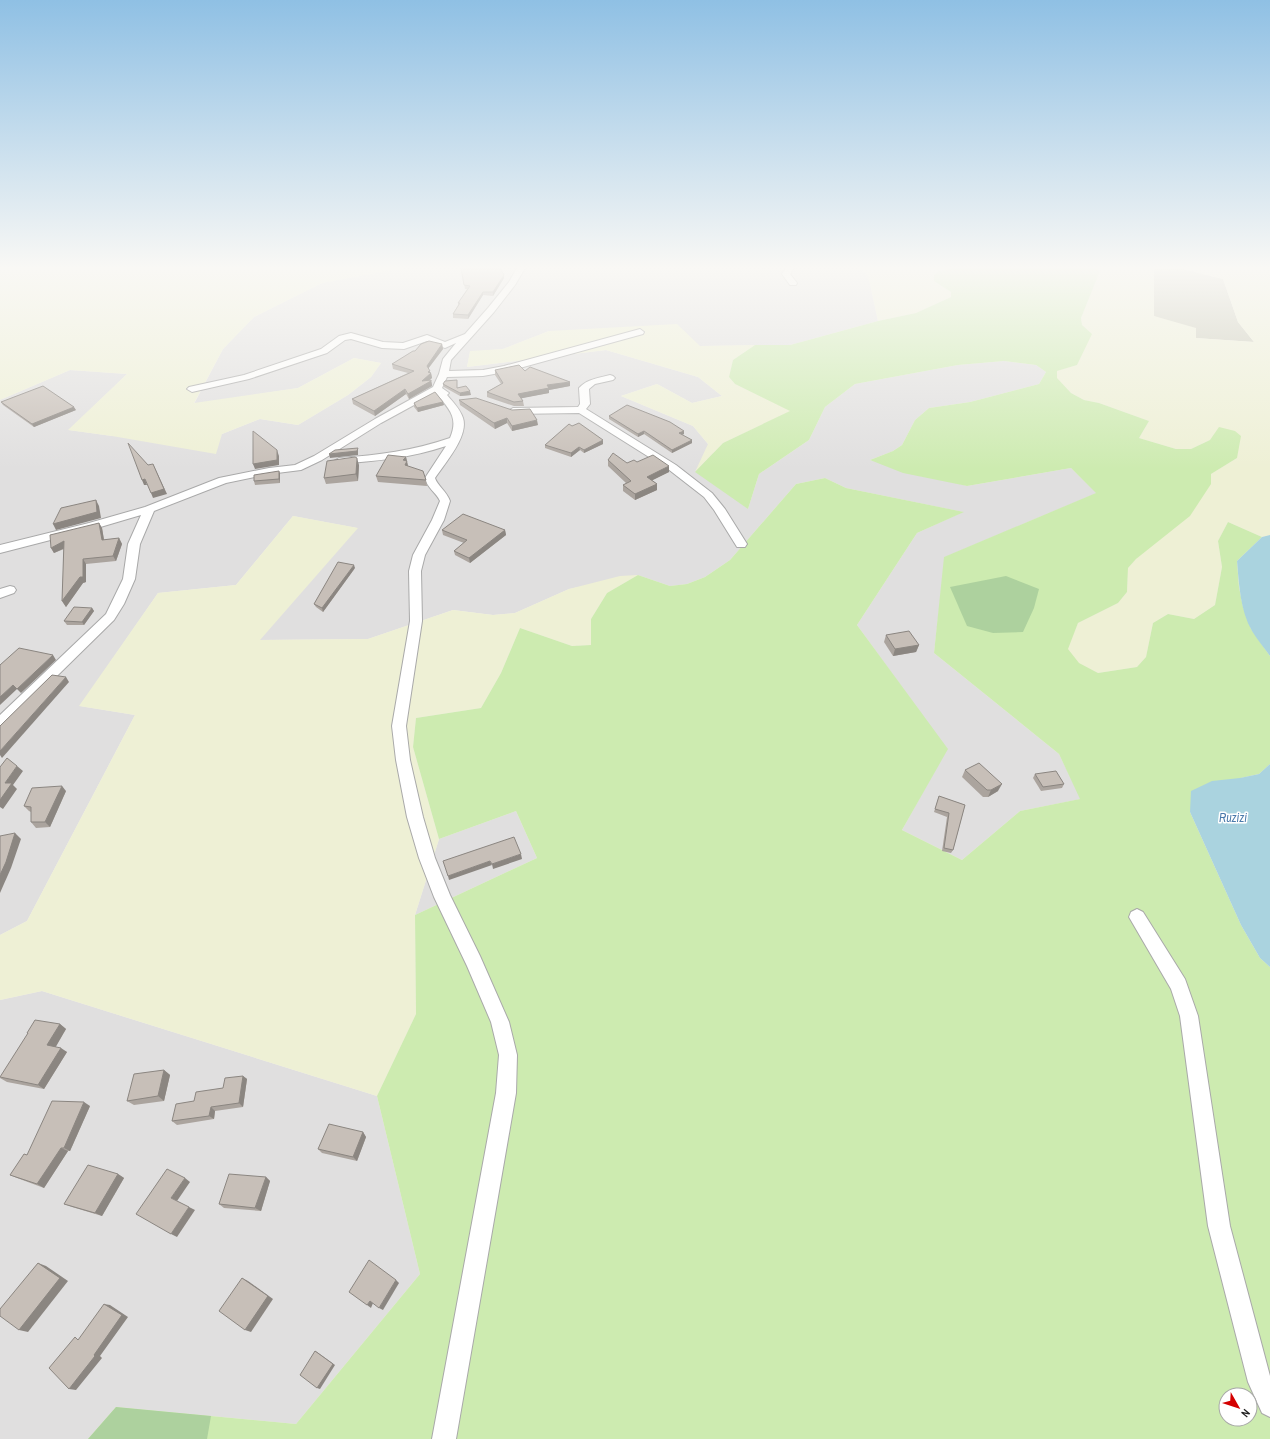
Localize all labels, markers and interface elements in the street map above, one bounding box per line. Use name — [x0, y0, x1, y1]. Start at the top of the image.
water label: Ruzizi — [1219, 810, 1247, 826]
north arrow — [1218, 1387, 1258, 1427]
text: N — [1238, 1406, 1253, 1420]

